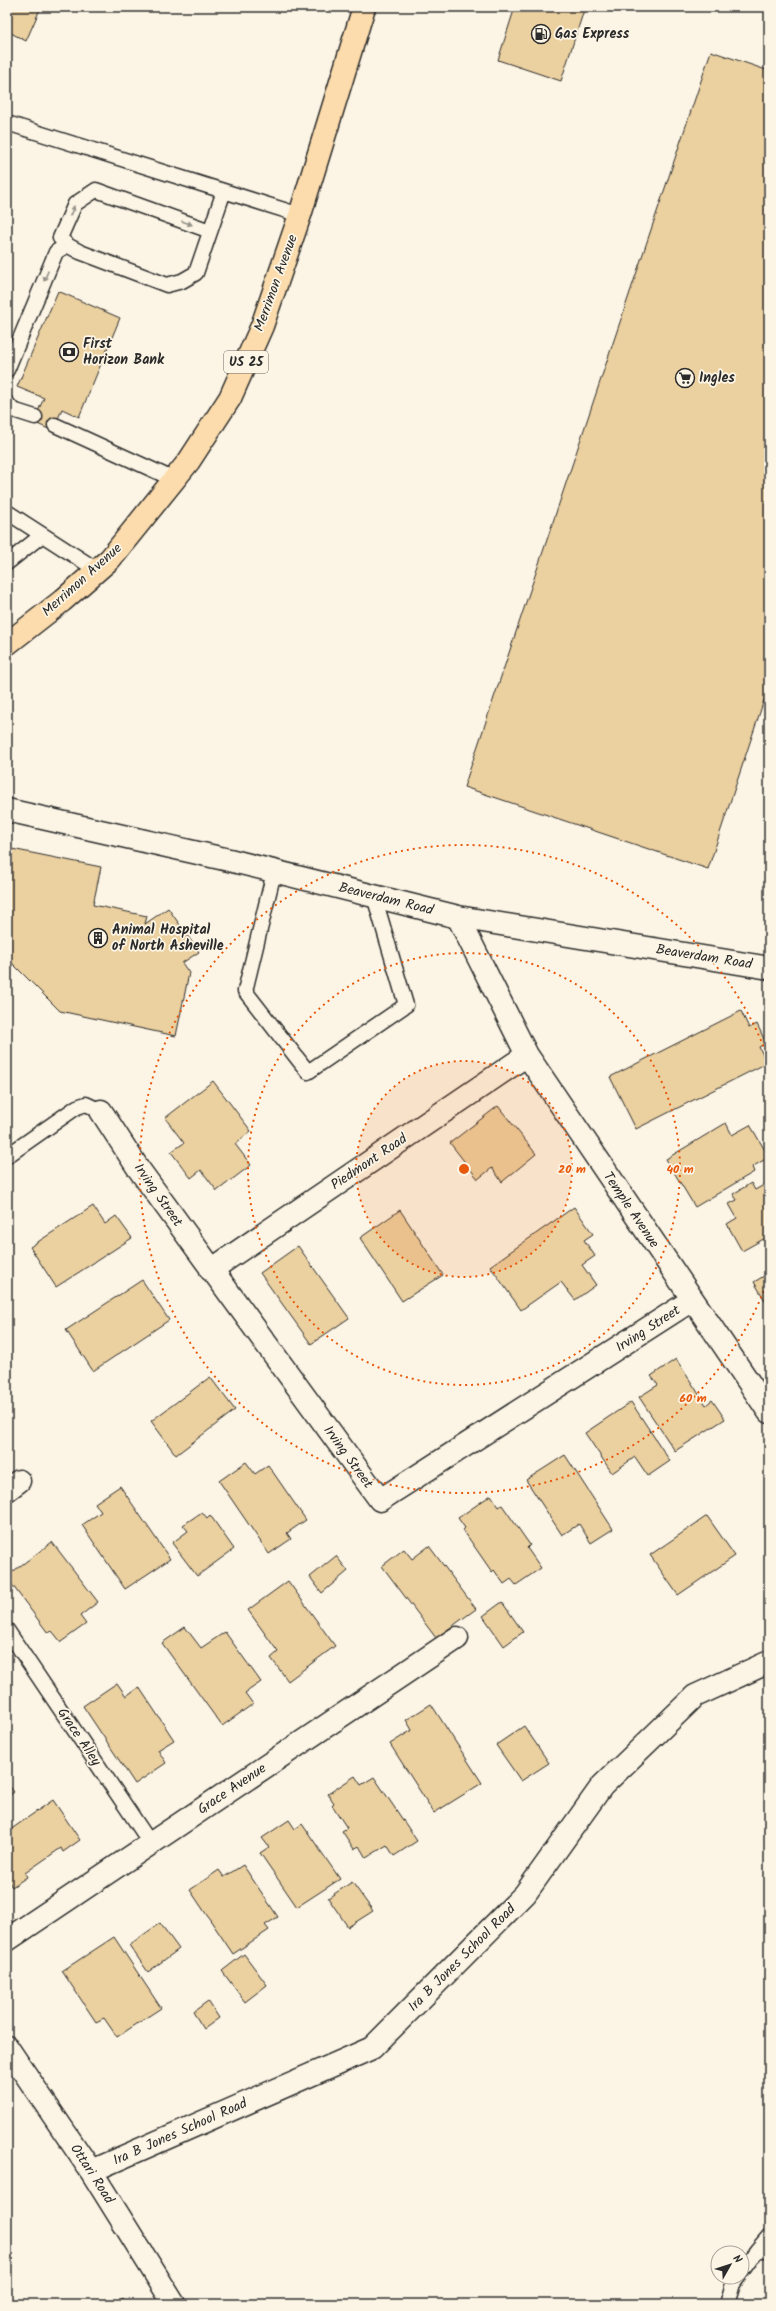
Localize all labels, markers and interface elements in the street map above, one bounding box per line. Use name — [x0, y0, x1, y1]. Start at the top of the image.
fuel station icon: Gas Express — [530, 23, 552, 45]
place label: Gas Express — [555, 23, 630, 45]
one-way arrow — [69, 205, 75, 217]
one-way arrow — [181, 220, 193, 226]
street label: Merrimon Avenue — [248, 231, 304, 335]
one-way arrow — [43, 271, 49, 282]
place label: First Horizon Bank — [83, 333, 165, 371]
bank icon: First Horizon Bank — [58, 341, 80, 363]
road number: US 25 — [224, 351, 268, 373]
supermarket icon: Ingles — [674, 367, 696, 389]
place label: Ingles — [699, 367, 735, 389]
street label: Merrimon Avenue — [37, 537, 128, 622]
street label: Beaverdam Road — [336, 877, 437, 922]
place label: Animal Hospital of North Asheville — [112, 919, 224, 957]
building icon: Animal Hospital of North Asheville — [87, 927, 109, 949]
street label: Beaverdam Road — [654, 939, 755, 976]
street label: Piedmont Road — [326, 1128, 413, 1196]
street label: Irving Street — [128, 1159, 188, 1232]
text: 20 m — [558, 1160, 586, 1179]
text: 40 m — [666, 1160, 694, 1179]
centre of rings — [457, 1162, 471, 1176]
street label: Temple Avenue — [597, 1167, 665, 1253]
street label: Irving Street — [611, 1299, 685, 1358]
text: 60 m — [679, 1389, 707, 1408]
street label: Irving Street — [318, 1421, 379, 1494]
street label: Grace Alley — [51, 1703, 107, 1771]
street label: Grace Avenue — [193, 1757, 272, 1820]
street label: Ira B Jones School Road — [403, 1898, 522, 2017]
street label: Ira B Jones School Road — [109, 2092, 252, 2172]
street label: Ottari Road — [64, 2140, 120, 2209]
north arrow — [710, 2245, 750, 2285]
text: N — [728, 2251, 746, 2268]

